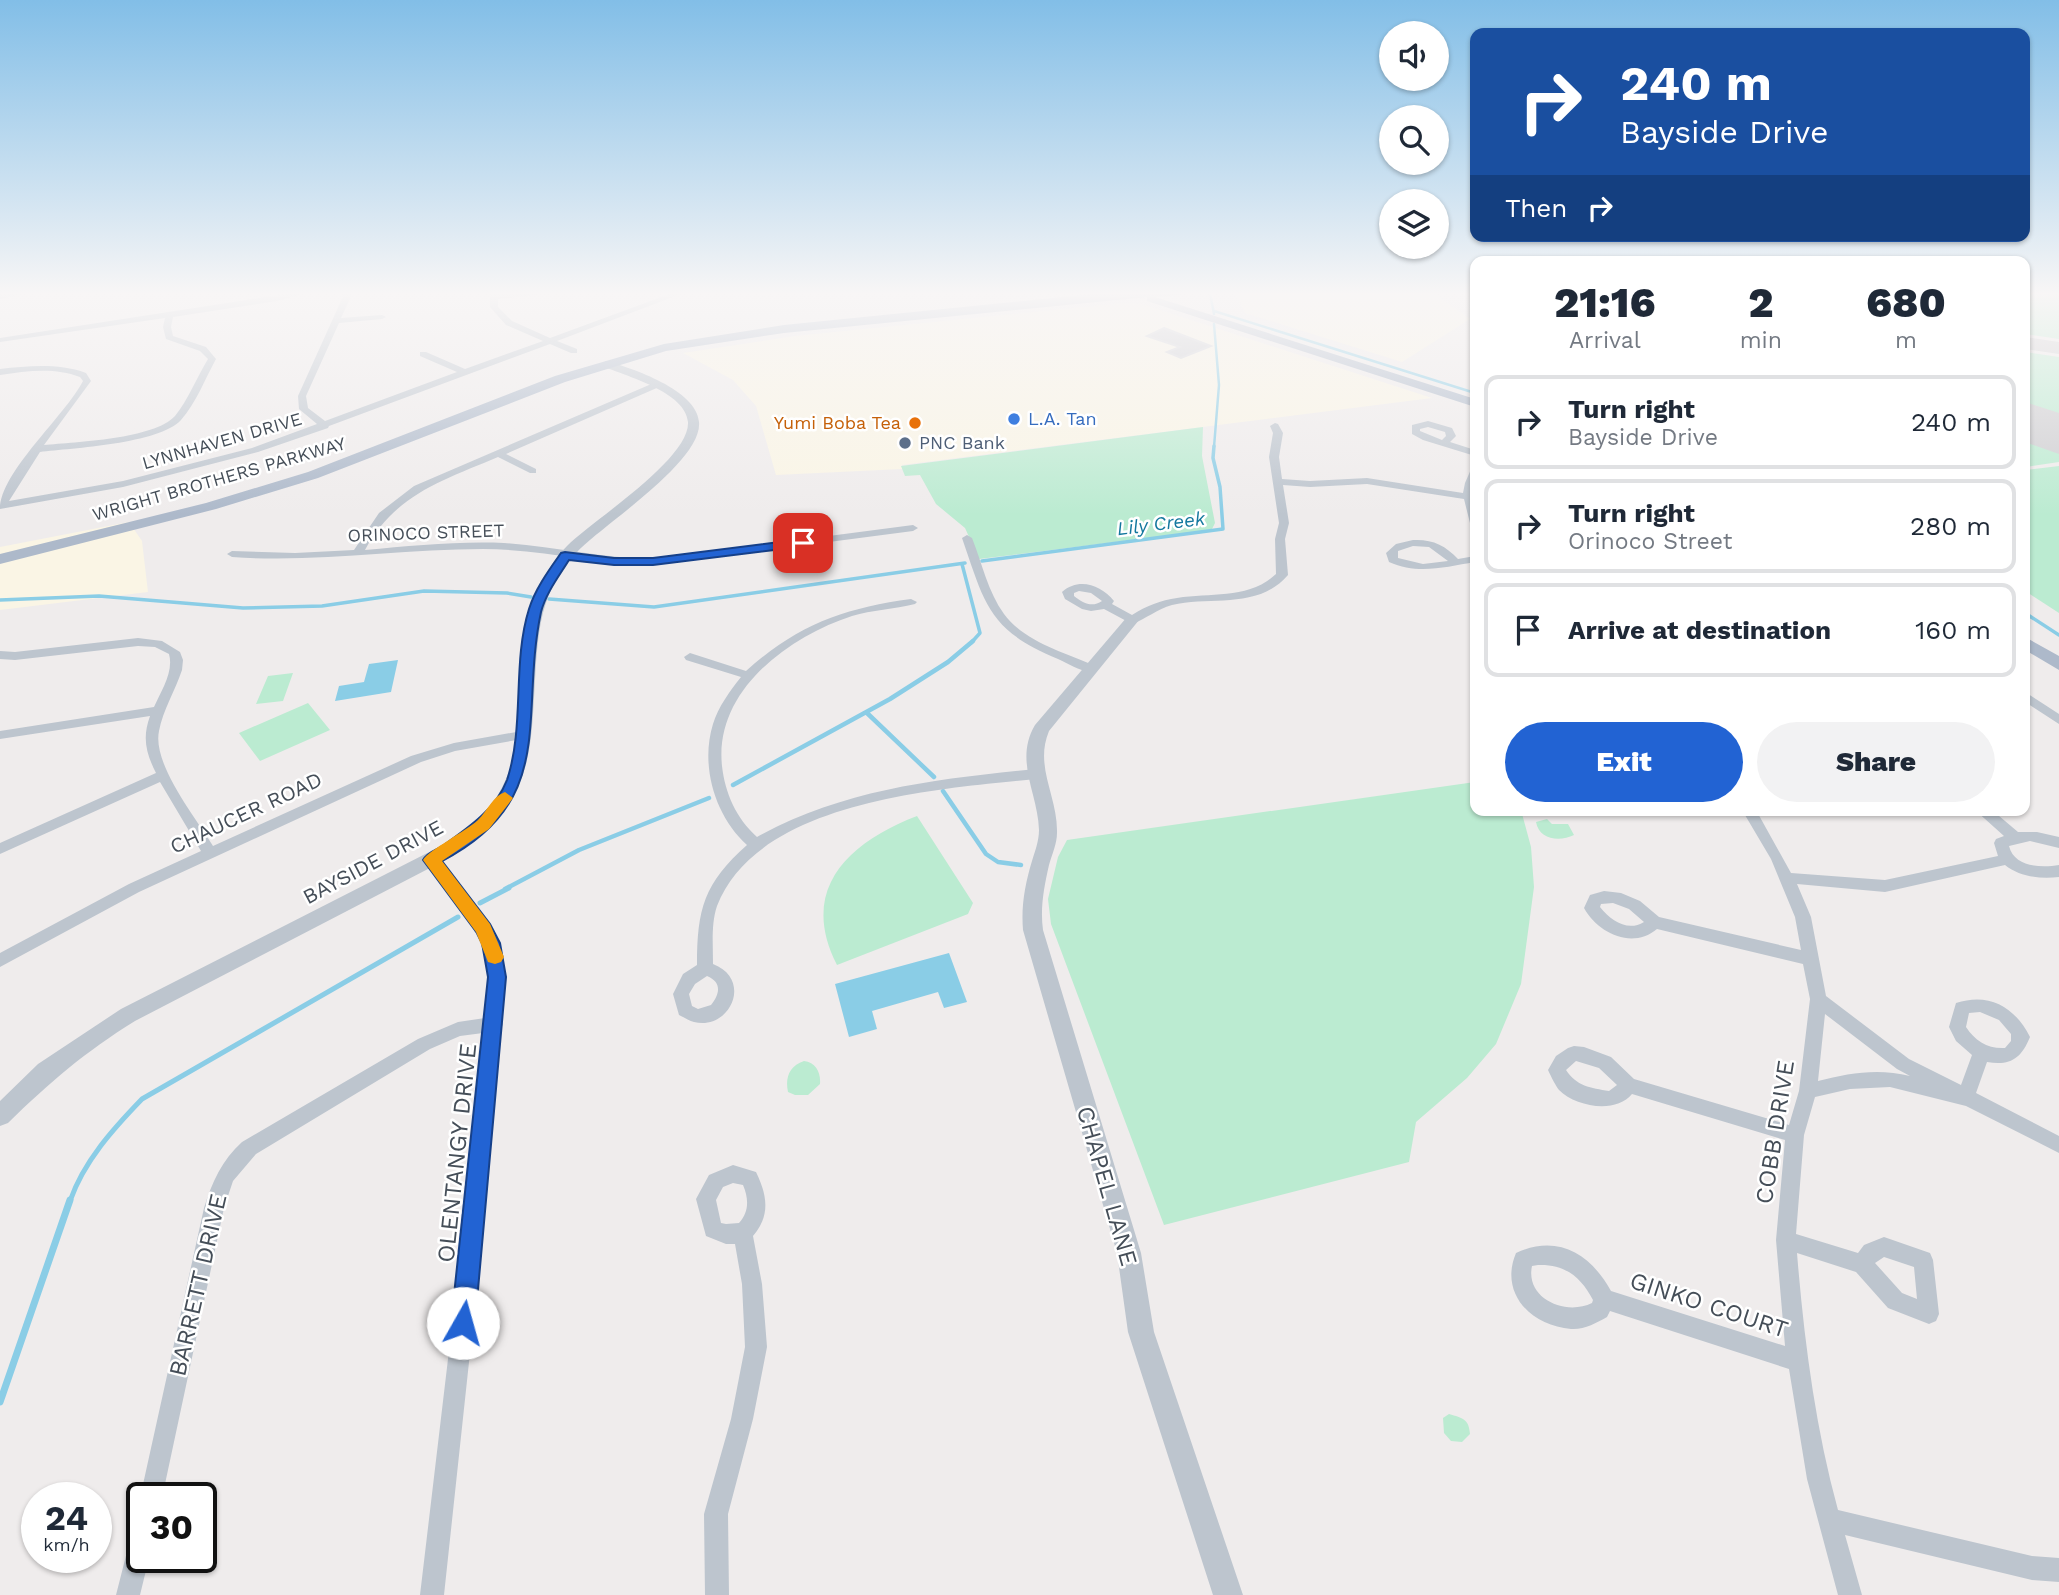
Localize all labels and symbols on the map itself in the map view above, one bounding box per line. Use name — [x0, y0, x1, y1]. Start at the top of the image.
street label: LYNNHAVEN DRIVE — [140, 408, 304, 473]
place label: L.A. Tan — [1028, 408, 1097, 429]
marker: L.A. Tan — [1006, 411, 1022, 427]
place label: Yumi Boba Tea — [774, 412, 901, 433]
marker: Yumi Boba Tea — [907, 415, 923, 431]
street label: WRIGHT BROTHERS PARKWAY — [90, 432, 349, 525]
place label: PNC Bank — [919, 432, 1005, 453]
marker: PNC Bank — [897, 435, 913, 451]
water label: Lily Creek — [1116, 507, 1207, 540]
pin — [773, 513, 833, 573]
street label: ORINOCO STREET — [347, 519, 505, 546]
street label: CHAUCER ROAD — [166, 766, 326, 859]
street label: BAYSIDE DRIVE — [298, 814, 447, 909]
street label: OLENTANGY DRIVE — [432, 1042, 482, 1264]
street label: COBB DRIVE — [1750, 1058, 1800, 1206]
street label: CHAPEL LANE — [1071, 1103, 1143, 1269]
street label: BARRETT DRIVE — [163, 1191, 233, 1379]
street label: GINKO COURT — [1626, 1266, 1792, 1344]
position arrow — [426, 1286, 500, 1360]
speed limit sign: 30 — [126, 1482, 217, 1573]

